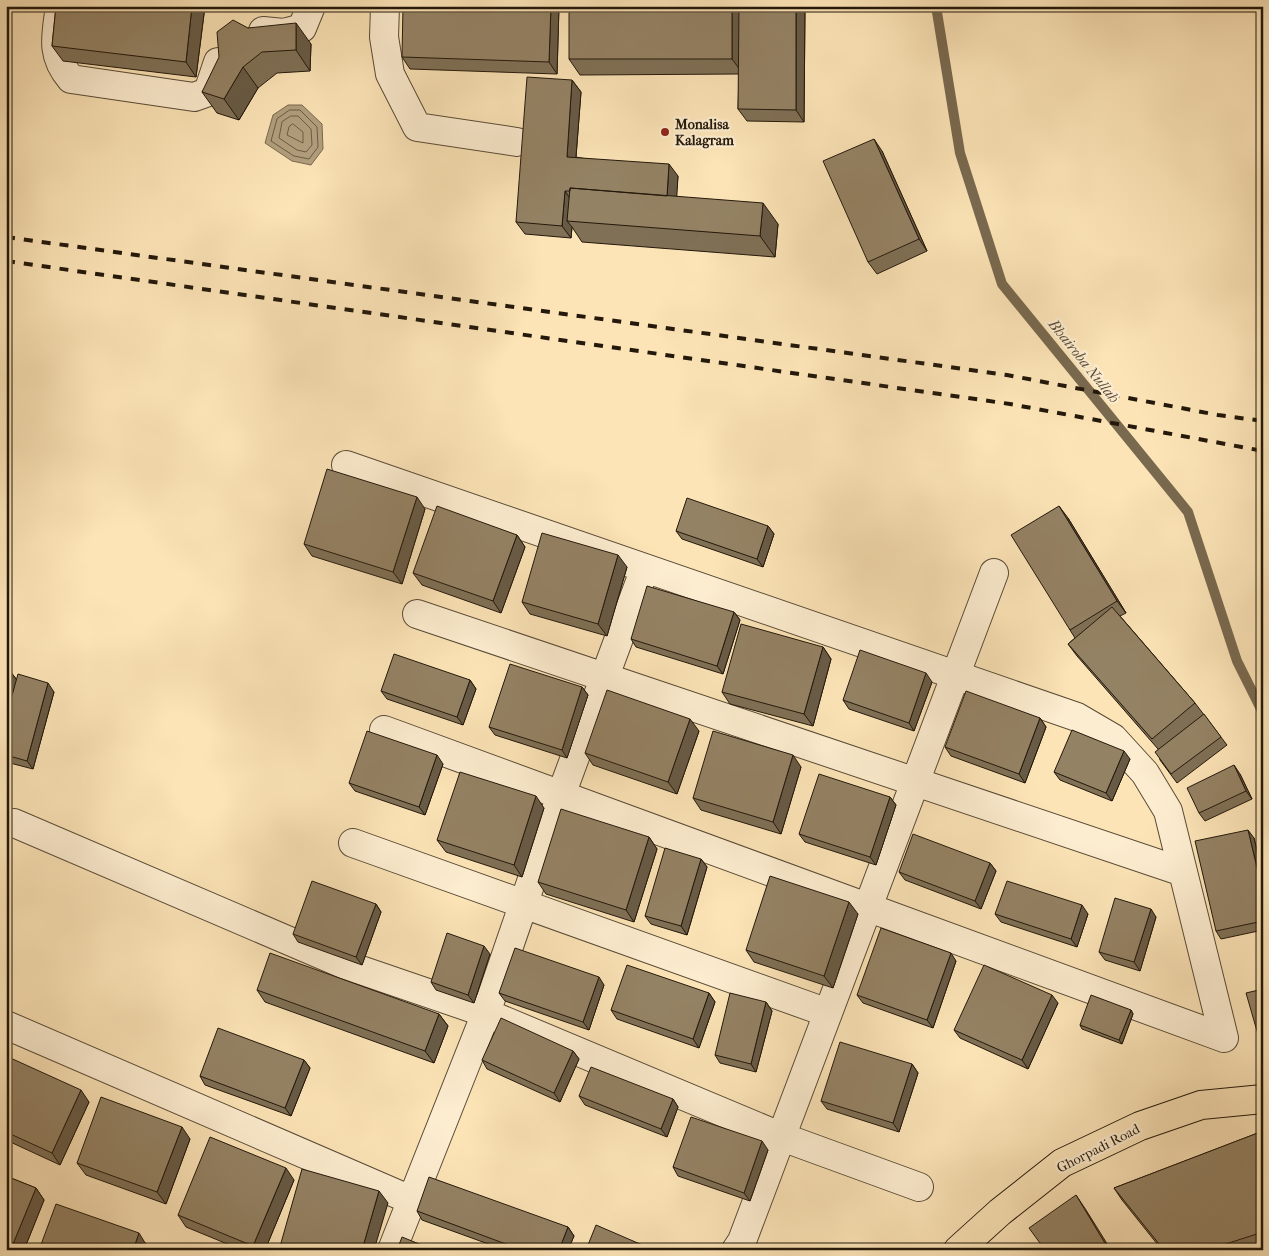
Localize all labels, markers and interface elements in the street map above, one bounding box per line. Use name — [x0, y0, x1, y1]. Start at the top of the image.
place label: Monalisa Kalagram — [674, 116, 734, 149]
marker: Monalisa Kalagram — [659, 126, 671, 138]
water label: Bhairoba Nullah — [1044, 315, 1123, 407]
street label: Ghorpadi Road — [1054, 1120, 1143, 1177]

